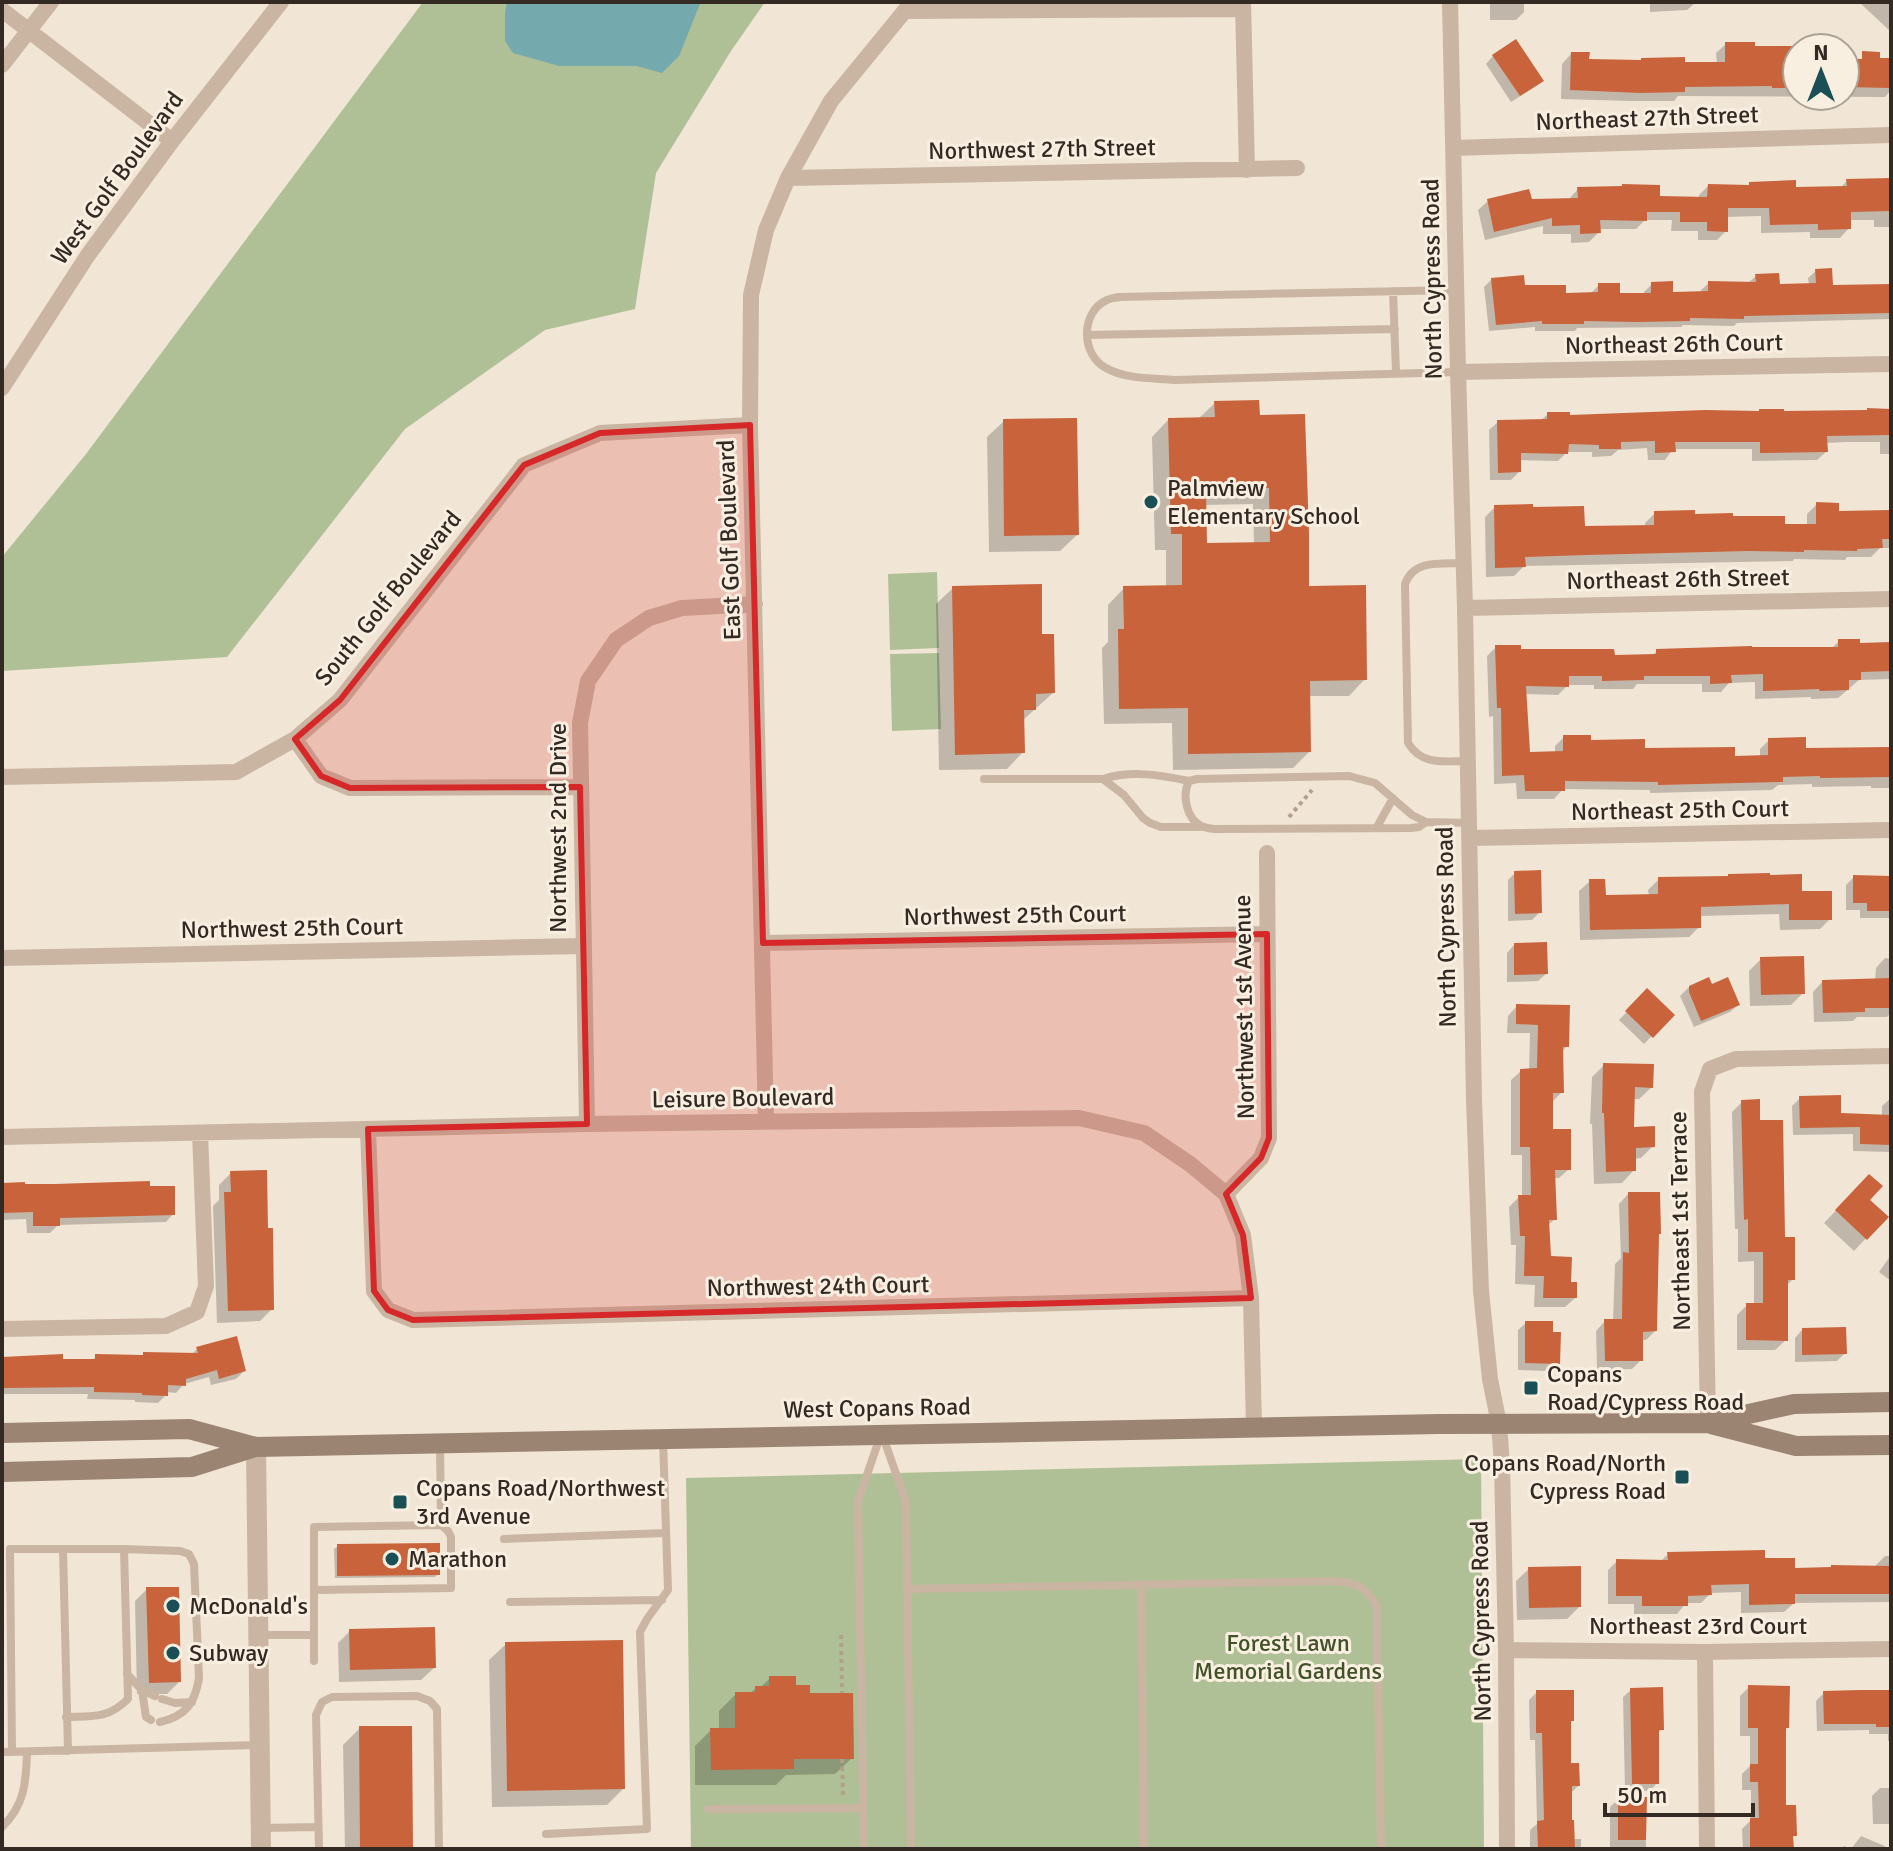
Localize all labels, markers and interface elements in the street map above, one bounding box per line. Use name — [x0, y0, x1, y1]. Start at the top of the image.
north arrow — [1781, 32, 1861, 112]
text: N — [1813, 39, 1829, 66]
street label: West Golf Boulevard — [44, 86, 190, 270]
street label: Northeast 27th Street — [1535, 99, 1759, 137]
street label: Northwest 27th Street — [928, 132, 1156, 166]
street label: North Cypress Road — [1415, 178, 1449, 380]
street label: Northeast 26th Court — [1565, 327, 1783, 361]
street label: East Golf Boulevard — [711, 439, 747, 641]
place label: Palmview Elementary School — [1167, 473, 1360, 531]
marker: Palmview Elementary School — [1142, 493, 1160, 511]
street label: South Golf Boulevard — [308, 504, 468, 692]
street label: Northeast 26th Street — [1566, 562, 1790, 596]
street label: Northwest 2nd Drive — [543, 723, 573, 933]
street label: Northeast 25th Court — [1571, 793, 1789, 827]
street label: North Cypress Road — [1429, 826, 1463, 1028]
street label: Northwest 1st Avenue — [1227, 894, 1261, 1120]
street label: Northwest 25th Court — [903, 898, 1127, 932]
street label: Northwest 25th Court — [180, 911, 404, 945]
street label: Leisure Boulevard — [651, 1081, 835, 1115]
street label: Northeast 1st Terrace — [1663, 1111, 1697, 1331]
street label: Northwest 24th Court — [706, 1269, 930, 1303]
place label: Copans Road/Cypress Road — [1547, 1359, 1744, 1417]
marker: Copans Road/Cypress Road — [1522, 1379, 1540, 1397]
street label: West Copans Road — [783, 1391, 971, 1425]
place label: Copans Road/North Cypress Road — [1464, 1448, 1666, 1506]
marker: Copans Road/North Cypress Road — [1673, 1468, 1691, 1486]
place label: Copans Road/Northwest 3rd Avenue — [416, 1473, 665, 1531]
marker: Copans Road/Northwest 3rd Avenue — [391, 1493, 409, 1511]
street label: North Cypress Road — [1464, 1520, 1498, 1722]
place label: Marathon — [408, 1544, 507, 1574]
marker: Marathon — [383, 1550, 401, 1568]
place label: McDonald's — [189, 1591, 308, 1621]
marker: McDonald's — [164, 1597, 182, 1615]
street label: Northeast 23rd Court — [1589, 1611, 1807, 1641]
park label: Forest Lawn Memorial Gardens — [1194, 1628, 1382, 1686]
place label: Subway — [189, 1638, 268, 1668]
marker: Subway — [164, 1644, 182, 1662]
scale bar — [1605, 1767, 1753, 1817]
text: 50 m — [1617, 1780, 1667, 1810]

